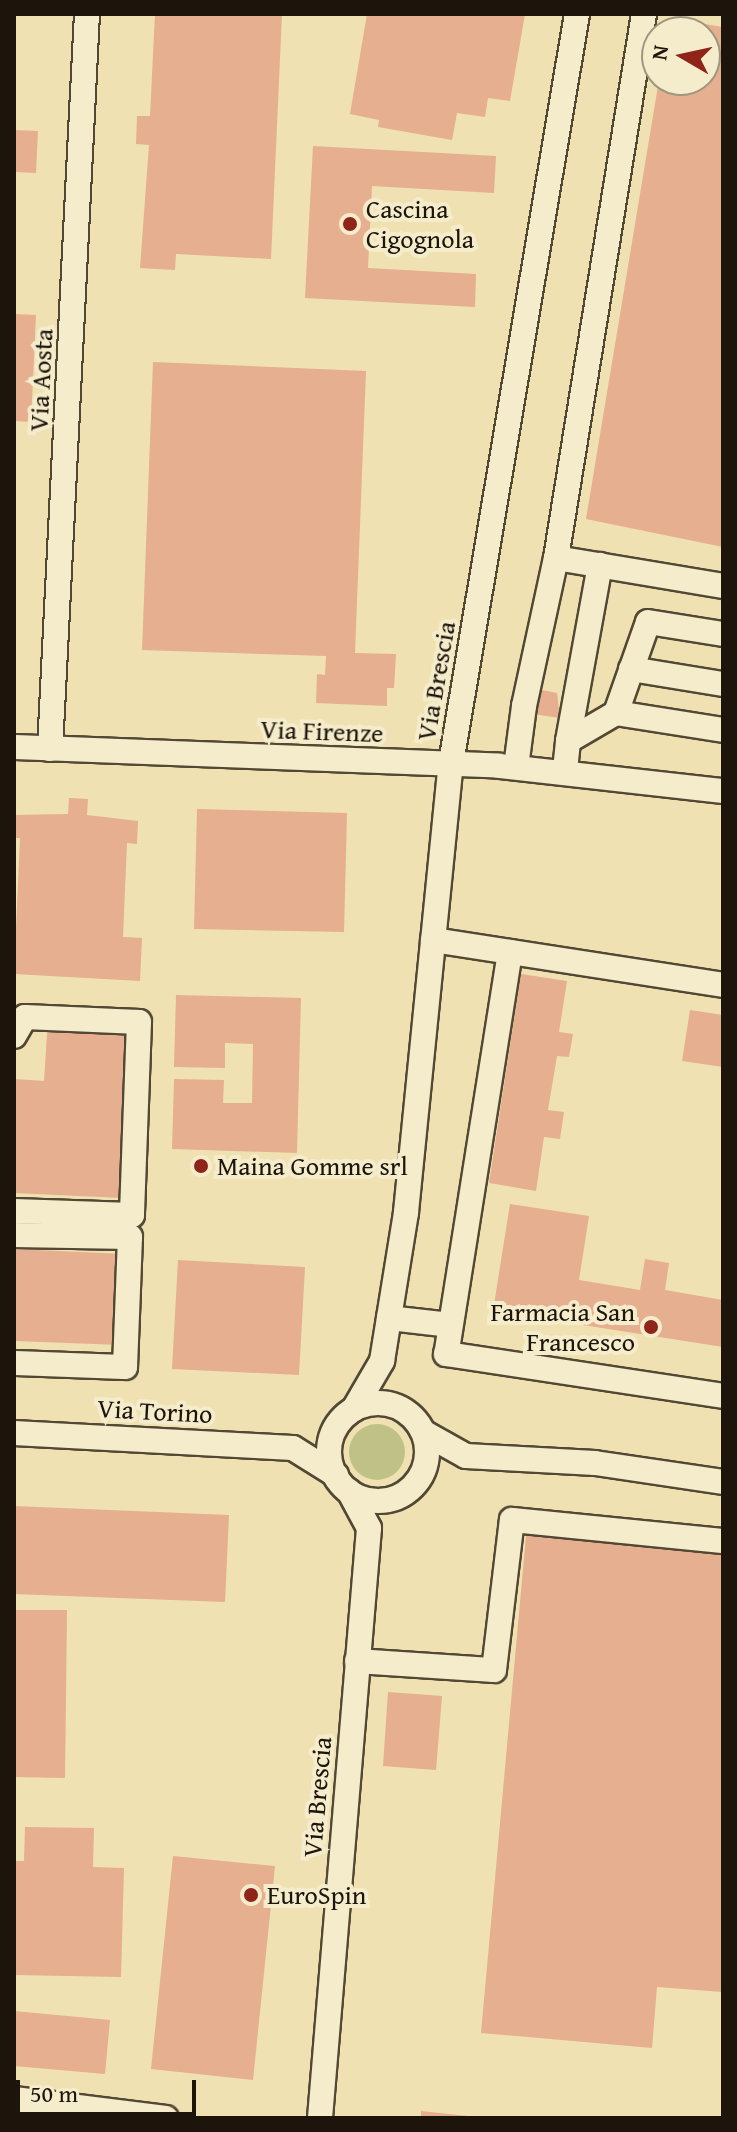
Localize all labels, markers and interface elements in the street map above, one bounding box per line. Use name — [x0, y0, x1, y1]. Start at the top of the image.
north arrow — [641, 16, 721, 96]
text: N — [642, 43, 676, 62]
place label: Cascina Cigognola — [366, 193, 474, 254]
marker: Cascina Cigognola — [341, 215, 359, 233]
street label: Via Aosta — [23, 328, 59, 432]
street label: Via Brescia — [410, 619, 462, 743]
street label: Via Firenze — [260, 713, 384, 749]
place label: Maina Gomme srl — [217, 1150, 408, 1182]
marker: Maina Gomme srl — [192, 1157, 210, 1175]
place label: Farmacia San Francesco — [490, 1296, 635, 1358]
marker: Farmacia San Francesco — [642, 1318, 660, 1336]
street label: Via Torino — [97, 1392, 213, 1430]
street label: Via Brescia — [296, 1735, 338, 1859]
place label: EuroSpin — [267, 1879, 366, 1911]
marker: EuroSpin — [242, 1886, 260, 1904]
scale bar — [20, 2064, 200, 2114]
text: 50 m — [30, 2076, 78, 2111]

